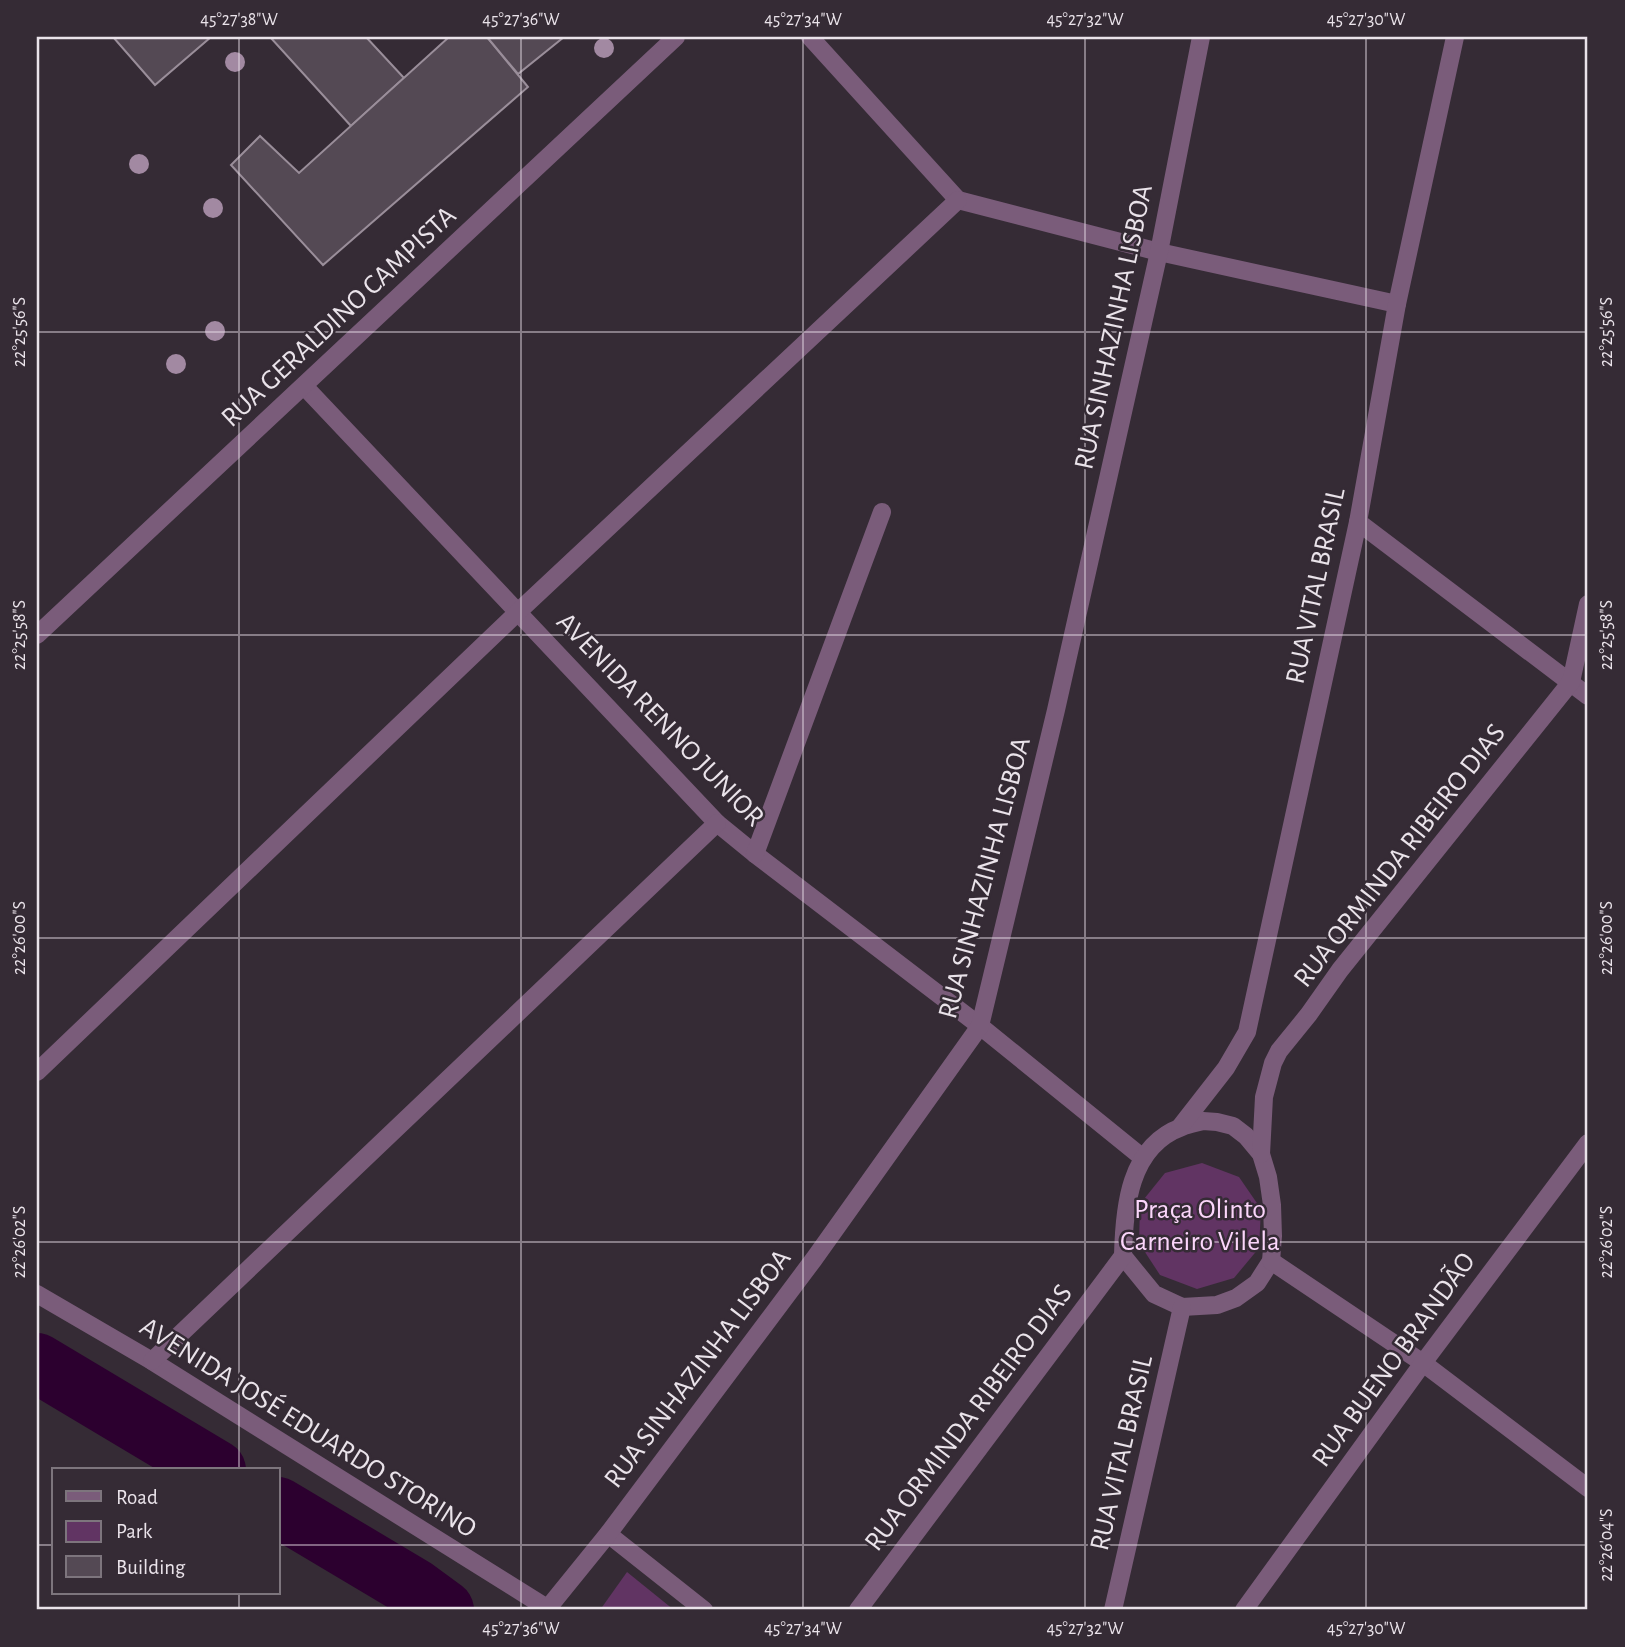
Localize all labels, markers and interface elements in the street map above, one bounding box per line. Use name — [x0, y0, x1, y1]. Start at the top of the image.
text: 45°27'38"W — [200, 11, 278, 29]
text: 45°27'36"W — [482, 11, 560, 29]
text: 45°27'34"W — [764, 11, 842, 29]
text: 45°27'32"W — [1046, 11, 1124, 29]
text: 45°27'30"W — [1327, 11, 1405, 29]
street label: RUA SINHAZINHA LISBOA — [1070, 182, 1158, 472]
street label: RUA GERALDINO CAMPISTA — [216, 201, 462, 433]
text: 22°25'56"S — [11, 297, 29, 367]
text: 22°25'56"S — [1598, 297, 1616, 367]
street label: RUA VITAL BRASIL — [1282, 485, 1351, 686]
text: 22°25'58"S — [11, 600, 29, 670]
text: 22°25'58"S — [1598, 600, 1616, 670]
street label: AVENIDA RENNO JUNIOR — [551, 608, 769, 832]
street label: RUA ORMINDA RIBEIRO DIAS — [1289, 719, 1511, 993]
street label: RUA SINHAZINHA LISBOA — [934, 734, 1036, 1022]
text: 22°26'00"S — [11, 901, 29, 975]
text: 22°26'00"S — [1598, 901, 1616, 975]
park label: Praça Olinto Carneiro Vilela — [1120, 1196, 1280, 1256]
text: 22°26'02"S — [11, 1206, 29, 1278]
text: 22°26'02"S — [1598, 1206, 1616, 1278]
street label: RUA SINHAZINHA LISBOA — [599, 1245, 797, 1493]
street label: RUA BUENO BRANDÃO — [1305, 1247, 1481, 1472]
street label: RUA ORMINDA RIBEIRO DIAS — [860, 1280, 1078, 1556]
street label: AVENIDA JOSÉ EDUARDO STORINO — [135, 1310, 483, 1543]
street label: RUA VITAL BRASIL — [1086, 1352, 1158, 1553]
legend — [52, 1468, 280, 1594]
text: Road — [116, 1487, 158, 1508]
text: 22°26'04"S — [1598, 1509, 1616, 1582]
text: Park — [116, 1521, 153, 1542]
text: Building — [116, 1557, 186, 1578]
text: 45°27'36"W — [482, 1620, 560, 1638]
text: 45°27'34"W — [764, 1620, 842, 1638]
text: 45°27'32"W — [1046, 1620, 1124, 1638]
text: 45°27'30"W — [1327, 1620, 1405, 1638]

